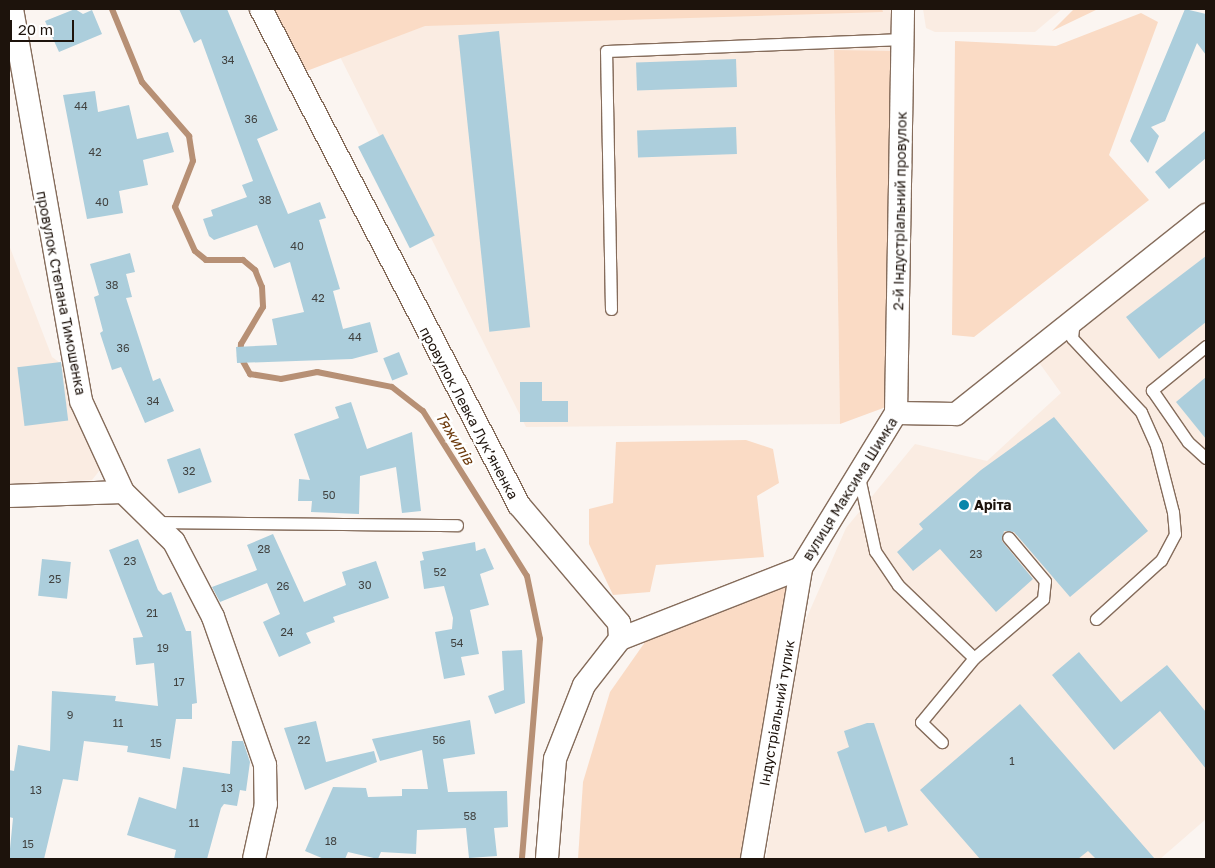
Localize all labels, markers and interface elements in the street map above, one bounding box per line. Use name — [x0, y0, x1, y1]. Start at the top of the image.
scale bar — [12, 10, 76, 42]
text: 20 m — [18, 20, 53, 38]
house number: 34 — [221, 53, 235, 67]
house number: 44 — [74, 99, 88, 113]
street label: 2-й Індустріальний провулок — [890, 111, 910, 311]
house number: 36 — [244, 112, 258, 126]
house number: 42 — [88, 145, 102, 159]
street label: провулок Степана Тимошенка — [33, 189, 89, 397]
house number: 38 — [258, 193, 272, 207]
house number: 40 — [95, 195, 109, 209]
house number: 40 — [290, 239, 304, 253]
house number: 38 — [105, 278, 119, 292]
house number: 42 — [311, 291, 325, 305]
street label: провулок Левка Лукʼяненка — [416, 324, 522, 502]
house number: 44 — [348, 330, 362, 344]
house number: 36 — [116, 341, 130, 355]
house number: 34 — [146, 394, 160, 408]
water label: Тяжилів — [432, 408, 478, 468]
street label: вулиця Максима Шимка — [799, 414, 901, 564]
house number: 32 — [183, 464, 195, 478]
house number: 50 — [322, 488, 336, 502]
place label: Аріта — [974, 497, 1011, 513]
marker: Аріта — [958, 499, 970, 511]
house number: 28 — [257, 542, 271, 556]
house number: 23 — [970, 547, 982, 561]
house number: 23 — [124, 554, 136, 568]
house number: 52 — [434, 565, 446, 579]
house number: 25 — [49, 572, 61, 586]
house number: 30 — [358, 578, 372, 592]
house number: 26 — [276, 579, 290, 593]
house number: 21 — [146, 606, 158, 620]
house number: 24 — [280, 625, 294, 639]
house number: 54 — [450, 636, 464, 650]
street label: Індустріальний тупик — [756, 639, 798, 787]
house number: 19 — [157, 641, 169, 655]
house number: 17 — [173, 675, 185, 689]
house number: 9 — [67, 708, 73, 722]
house number: 11 — [113, 716, 123, 730]
house number: 22 — [298, 733, 310, 747]
house number: 56 — [432, 733, 446, 747]
house number: 15 — [150, 736, 162, 750]
house number: 1 — [1009, 754, 1015, 768]
house number: 13 — [221, 781, 233, 795]
house number: 13 — [30, 783, 42, 797]
house number: 58 — [463, 809, 477, 823]
house number: 11 — [189, 816, 199, 830]
house number: 18 — [325, 834, 337, 848]
house number: 15 — [22, 837, 34, 851]

